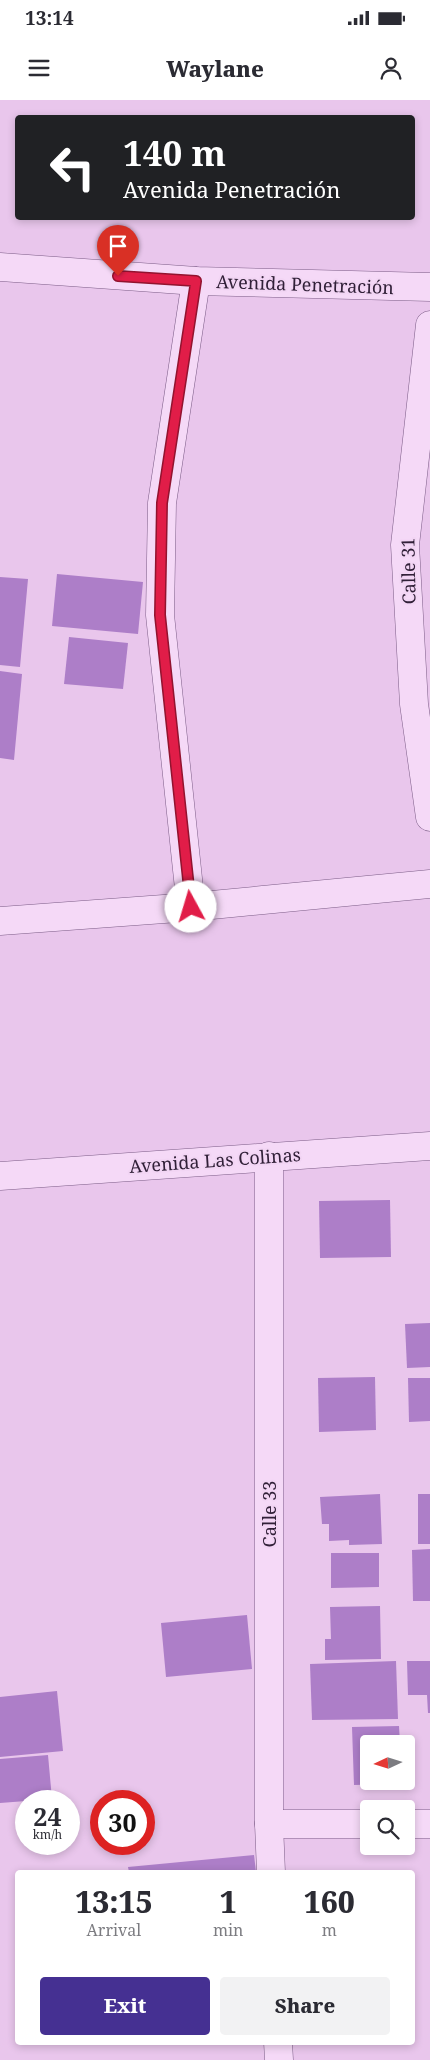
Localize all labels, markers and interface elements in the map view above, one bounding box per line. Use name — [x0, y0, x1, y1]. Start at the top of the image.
text: 13:14 — [25, 5, 74, 31]
text: Waylane — [166, 53, 264, 83]
icon: menu — [25, 54, 53, 82]
icon: person — [377, 54, 405, 82]
text: 140 m — [123, 129, 226, 176]
icon: left — [40, 135, 105, 200]
text: Avenida Penetración — [123, 174, 340, 204]
pin — [97, 225, 139, 276]
icon: arrive — [104, 232, 132, 260]
street label: Avenida Penetración — [216, 269, 395, 299]
street label: Calle 31 — [395, 537, 421, 605]
position arrow — [164, 880, 216, 932]
street label: Avenida Las Colinas — [129, 1142, 301, 1178]
street label: Calle 33 — [257, 1481, 281, 1547]
north arrow — [360, 1735, 415, 1790]
map controls — [360, 1735, 415, 1855]
speed limit sign: 30 — [90, 1790, 155, 1855]
text: 24 — [33, 1799, 62, 1833]
button: search — [360, 1800, 415, 1855]
text: km/h — [33, 1826, 62, 1843]
text: 13:15 — [75, 1881, 153, 1922]
text: 1 — [220, 1881, 237, 1922]
text: 160 — [304, 1881, 355, 1922]
text: Arrival — [87, 1919, 141, 1941]
text: min — [213, 1919, 243, 1941]
text: m — [322, 1919, 337, 1941]
button: Exit — [40, 1977, 210, 2035]
button: Share — [220, 1977, 390, 2035]

